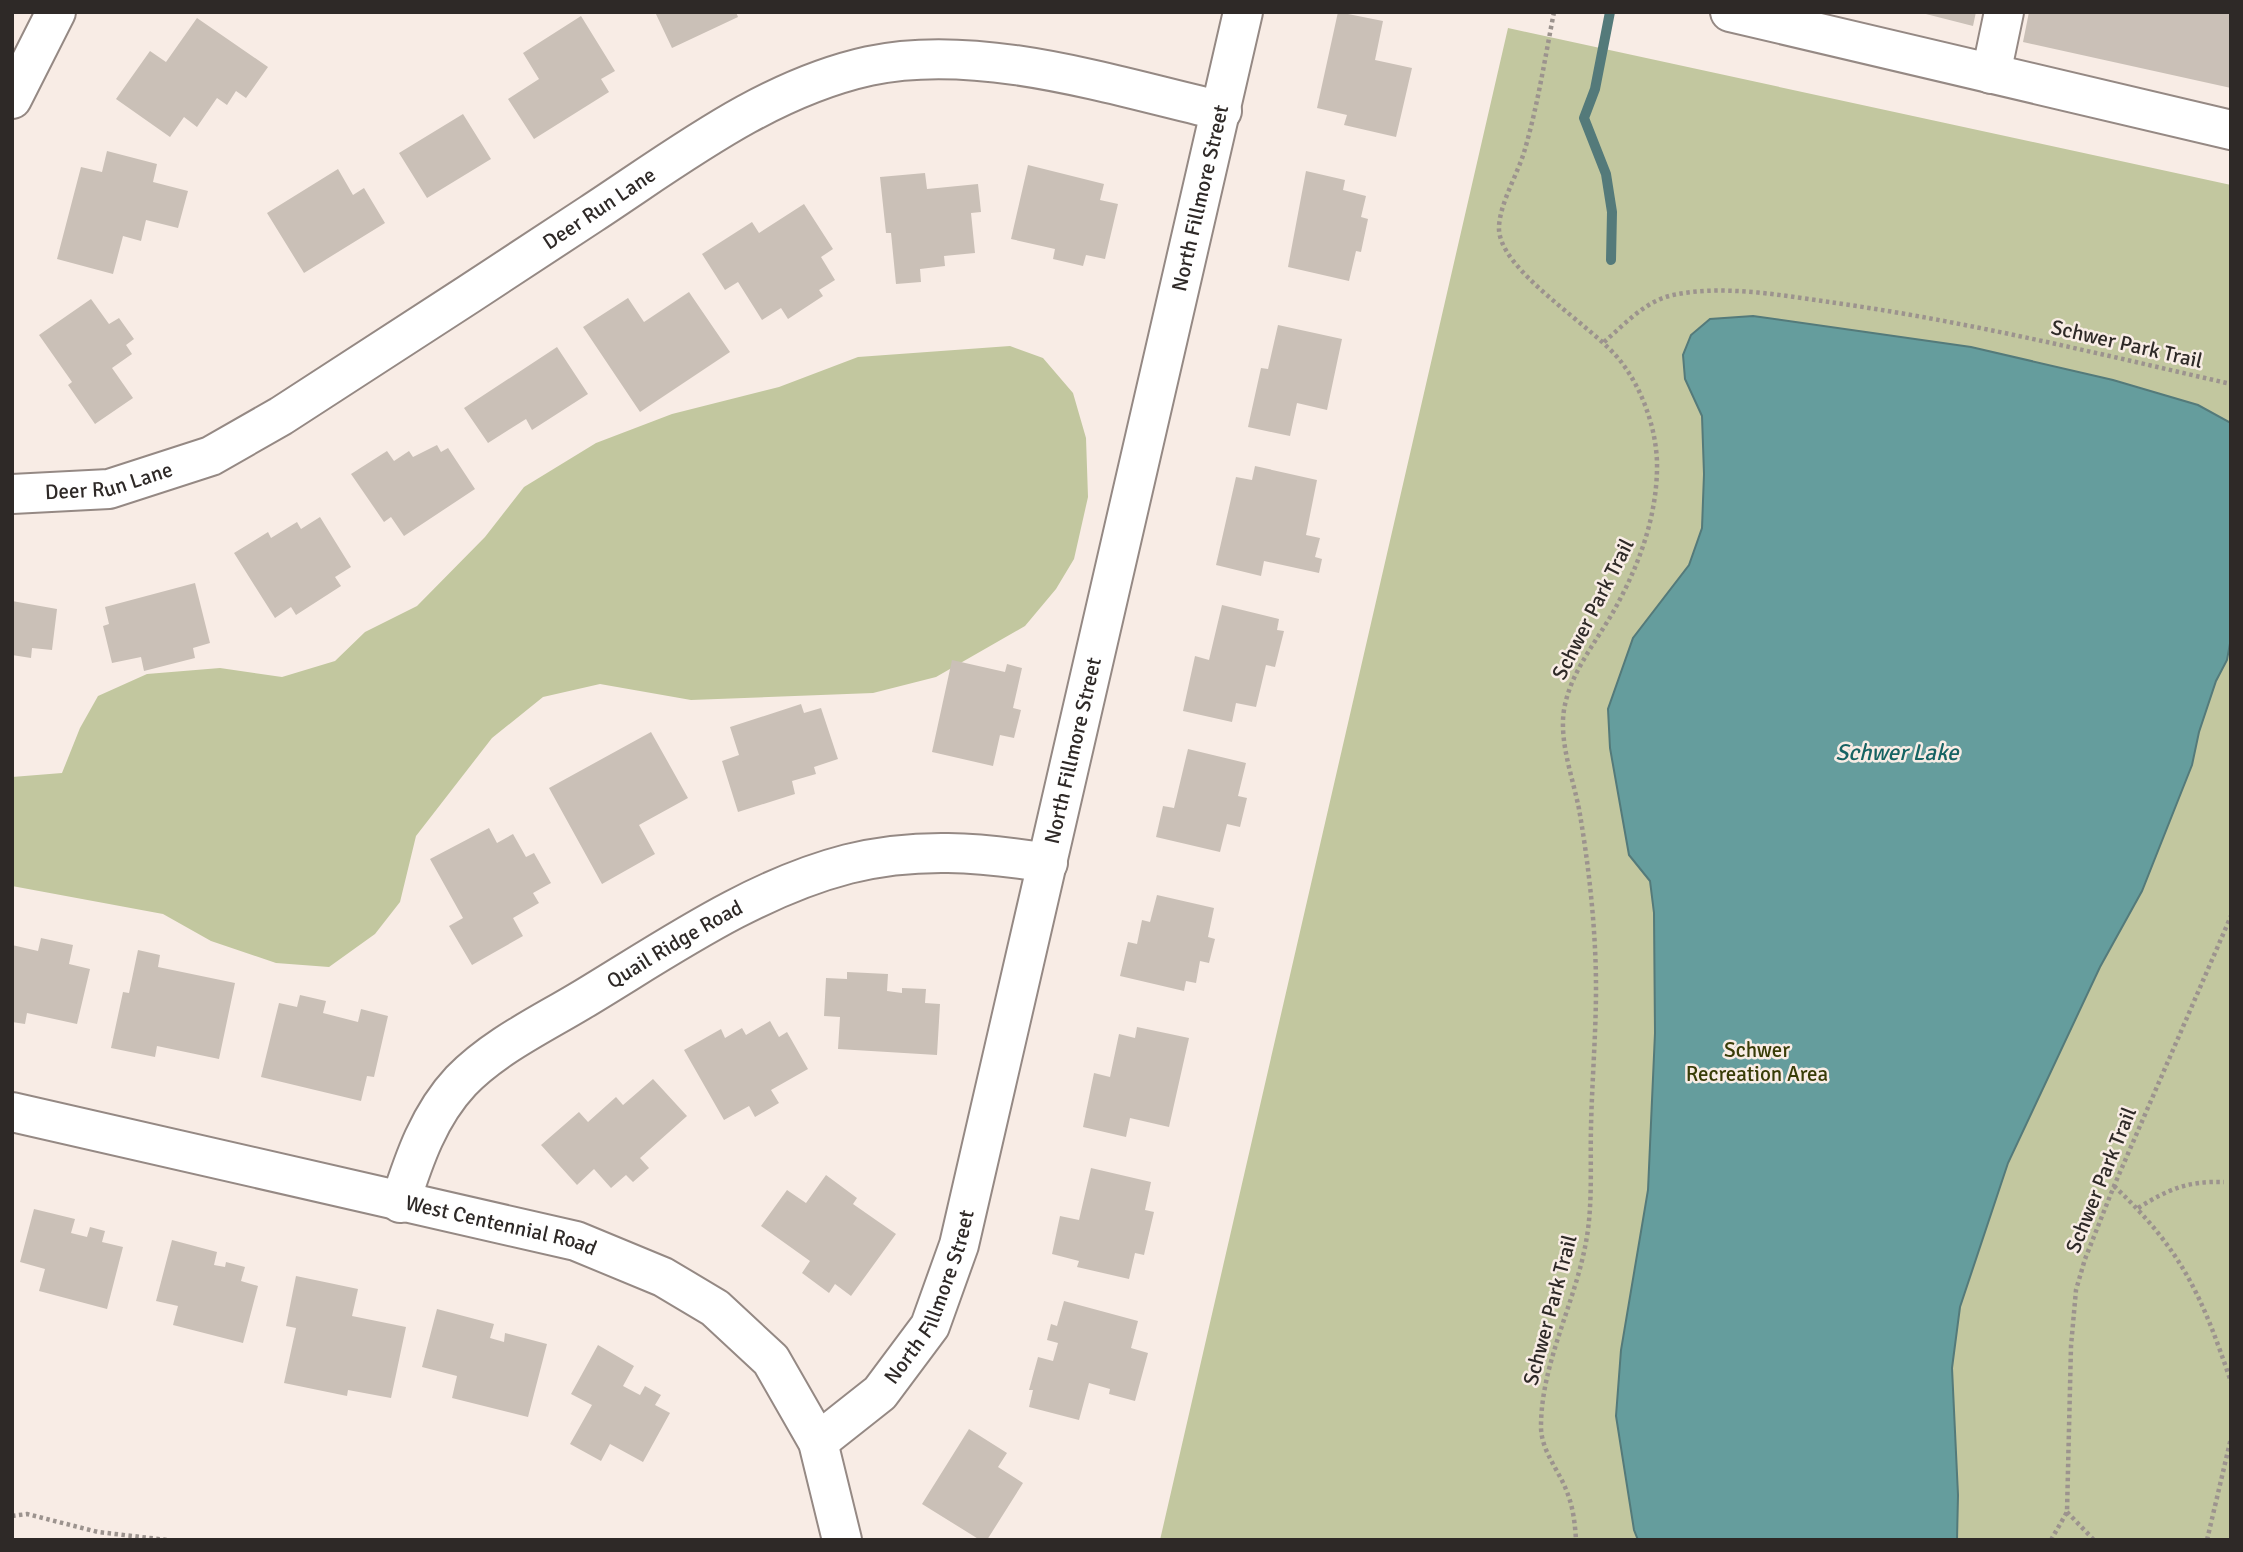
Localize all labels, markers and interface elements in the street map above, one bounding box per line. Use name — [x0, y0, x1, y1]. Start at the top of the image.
street label: North Fillmore Street — [1166, 102, 1234, 294]
street label: Deer Run Lane — [538, 161, 661, 255]
street label: Schwer Park Trail — [2049, 314, 2205, 374]
street label: Deer Run Lane — [44, 456, 176, 505]
street label: Schwer Park Trail — [1546, 534, 1640, 684]
street label: North Fillmore Street — [1039, 655, 1107, 846]
water label: Schwer Lake — [1835, 738, 1960, 767]
street label: Quail Ridge Road — [602, 894, 747, 994]
park label: Schwer Recreation Area — [1686, 1037, 1828, 1087]
street label: Schwer Park Trail — [2060, 1103, 2142, 1257]
street label: West Centennial Road — [403, 1189, 601, 1261]
street label: North Fillmore Street — [878, 1207, 980, 1389]
street label: Schwer Park Trail — [1517, 1232, 1583, 1388]

